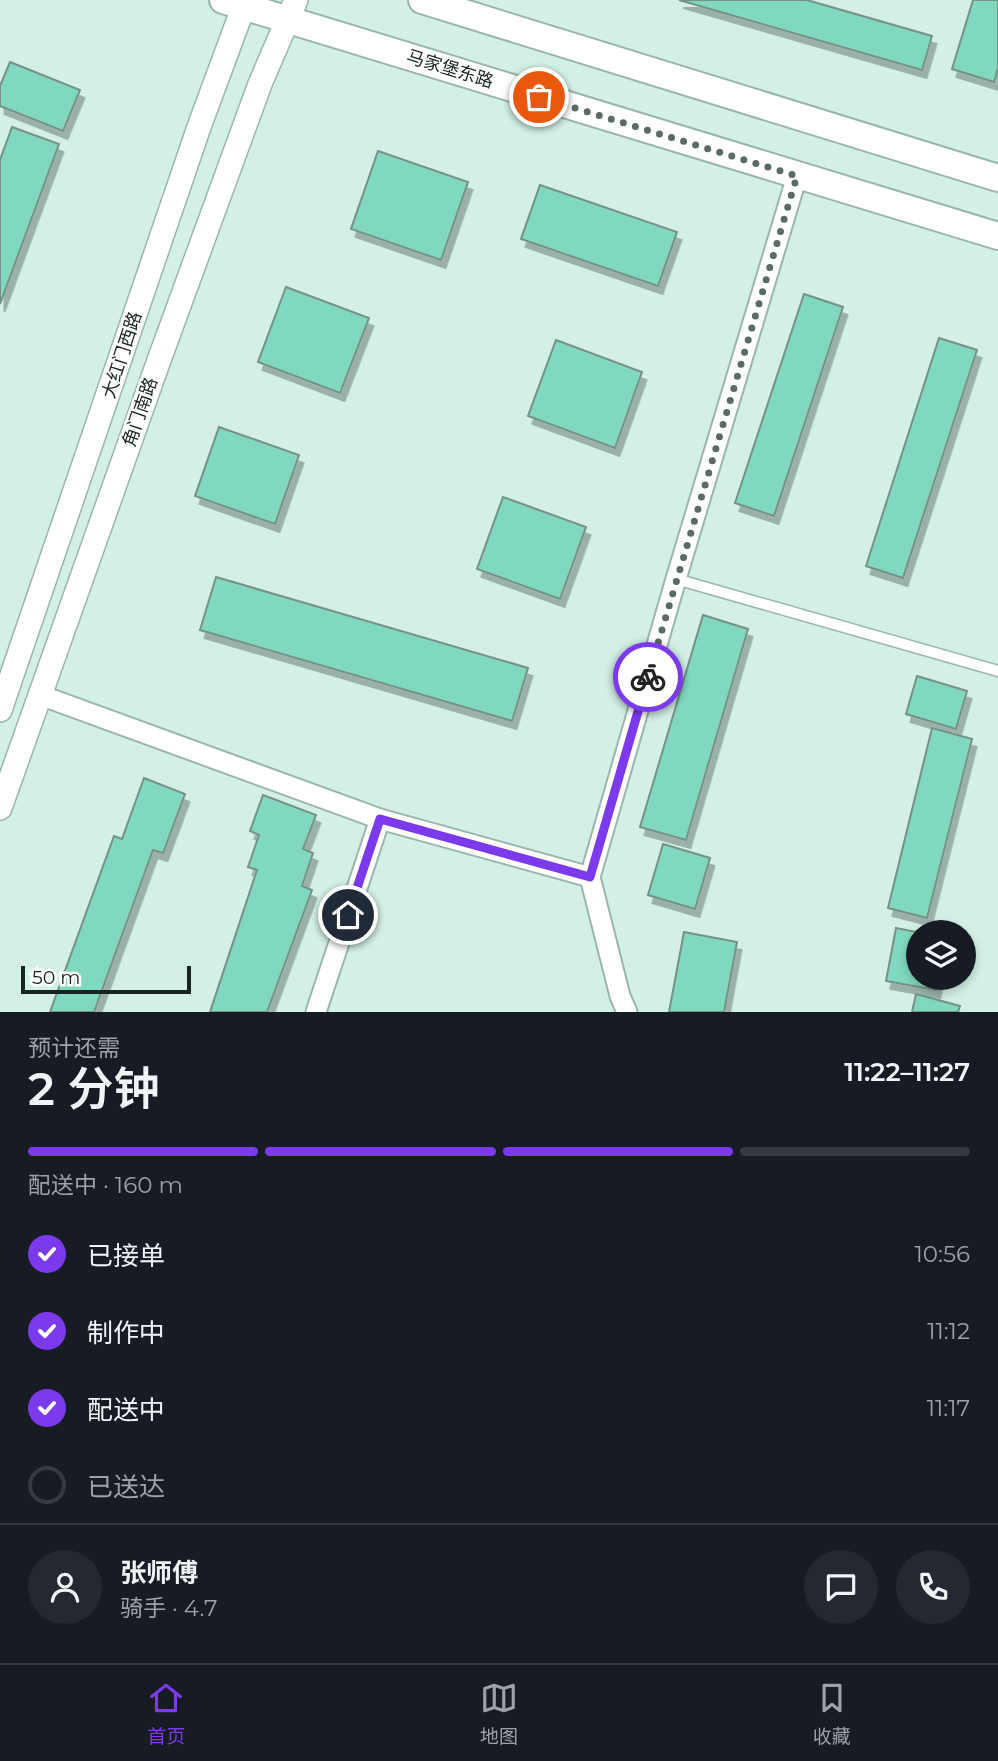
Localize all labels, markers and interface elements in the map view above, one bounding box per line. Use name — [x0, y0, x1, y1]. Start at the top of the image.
street label: 马家堡东路 — [404, 45, 496, 93]
pin — [509, 67, 569, 127]
icon: bag — [520, 78, 558, 116]
street label: 大红门西路 — [98, 309, 146, 401]
street label: 角门南路 — [118, 374, 162, 450]
courier — [613, 642, 683, 712]
icon: bike — [629, 658, 667, 696]
pin — [318, 885, 378, 945]
icon: home — [329, 896, 367, 934]
map controls — [906, 920, 976, 990]
button: layers — [906, 920, 976, 990]
scale bar — [21, 963, 191, 995]
text: 50 m — [32, 966, 80, 989]
text: 预计还需 — [28, 1034, 120, 1062]
text: 11:22–11:27 — [844, 1056, 970, 1088]
text: 2 分钟 — [28, 1060, 159, 1117]
text: 配送中 · 160 m — [28, 1171, 183, 1199]
icon: check — [28, 1235, 66, 1273]
text: 已接单 — [87, 1240, 165, 1272]
text: 10:56 — [915, 1240, 970, 1268]
icon: check — [28, 1312, 66, 1350]
text: 制作中 — [87, 1317, 165, 1349]
text: 11:12 — [927, 1317, 970, 1345]
icon: check — [28, 1389, 66, 1427]
text: 配送中 — [87, 1394, 165, 1426]
text: 11:17 — [927, 1394, 970, 1422]
text: 已送达 — [87, 1471, 165, 1503]
button: person — [28, 1550, 102, 1624]
button: chat — [804, 1550, 878, 1624]
button: phone — [896, 1550, 970, 1624]
text: 张师傅 — [120, 1557, 198, 1589]
text: 骑手 · 4.7 — [120, 1594, 218, 1622]
tab: 首页 — [147, 1679, 185, 1748]
tab: 地图 — [480, 1679, 518, 1748]
tab: 收藏 — [813, 1679, 851, 1748]

